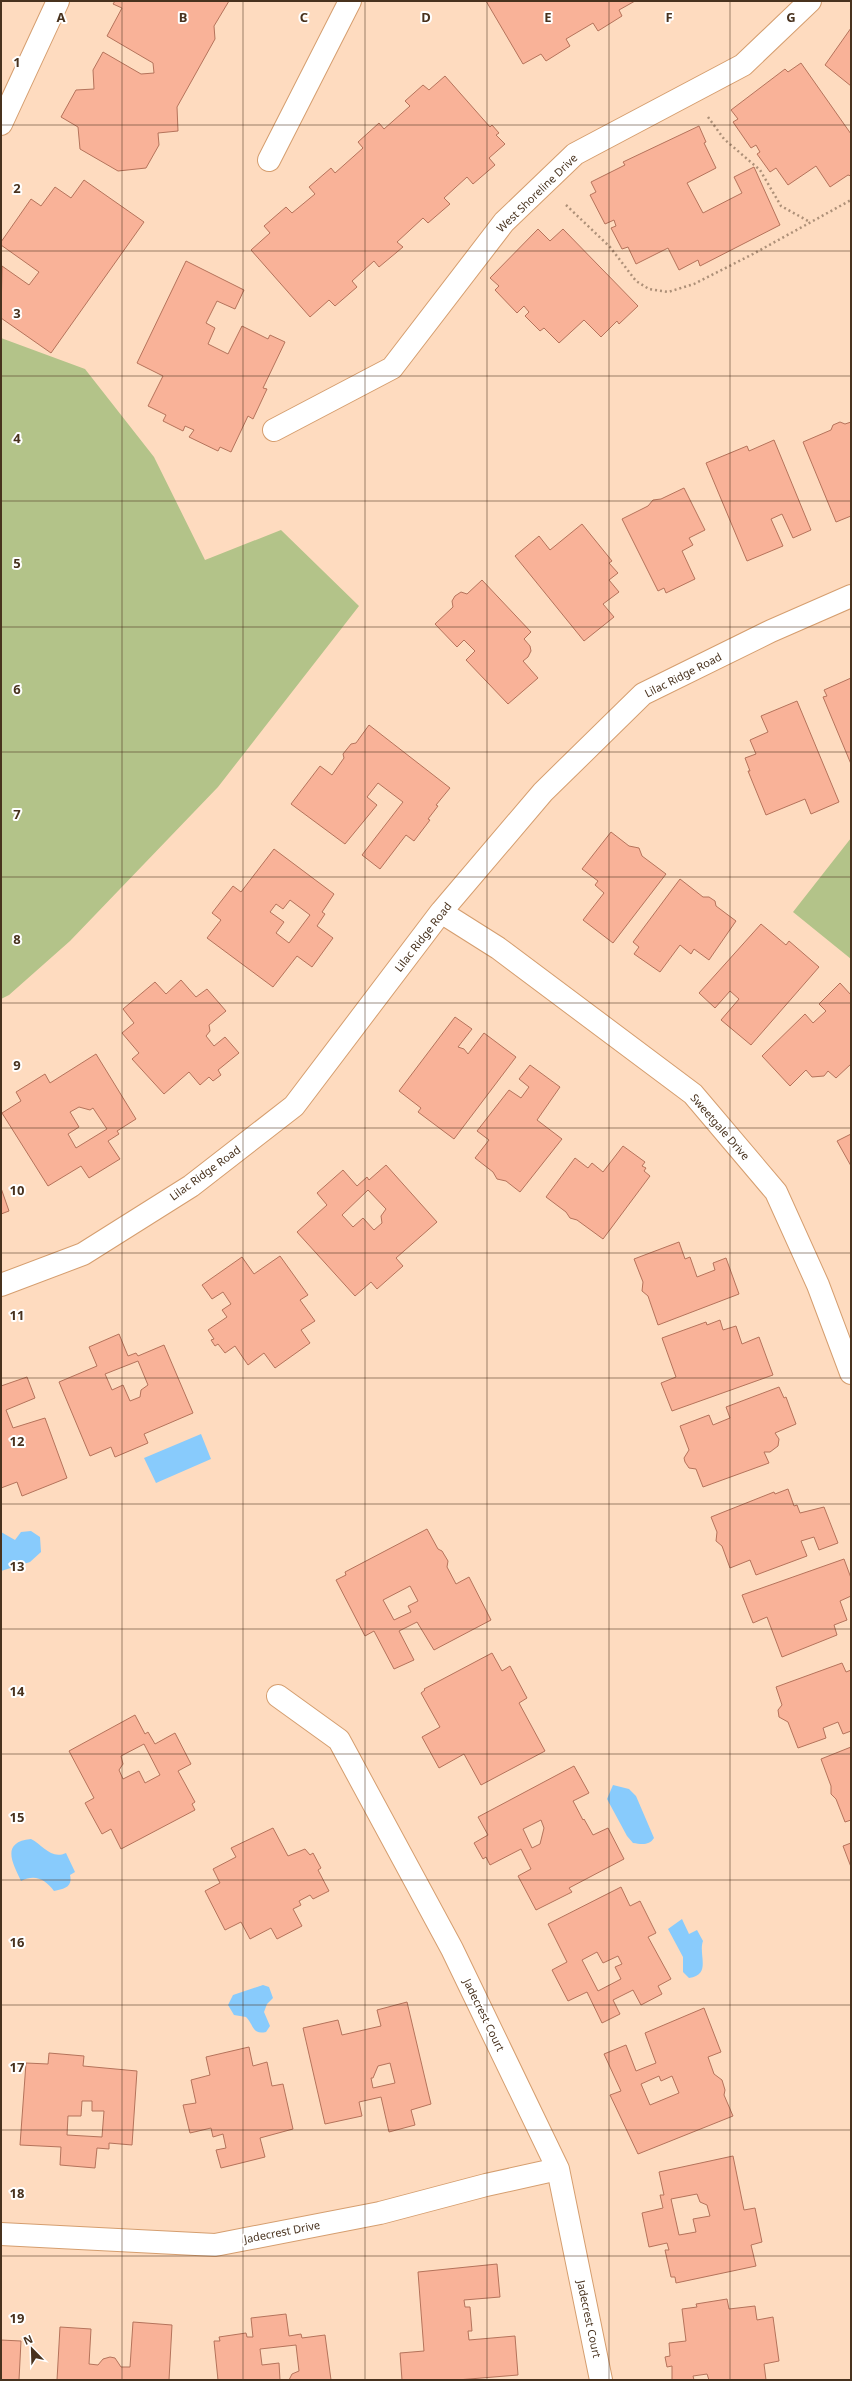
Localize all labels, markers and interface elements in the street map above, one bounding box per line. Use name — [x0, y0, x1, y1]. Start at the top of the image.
text: A — [57, 8, 66, 26]
text: B — [179, 8, 187, 26]
text: C — [300, 8, 308, 26]
text: D — [421, 8, 431, 26]
text: E — [544, 8, 552, 26]
text: F — [665, 8, 673, 26]
text: G — [786, 8, 796, 26]
text: 1 — [13, 53, 21, 71]
street label: West Shoreline Drive — [493, 150, 580, 235]
text: 2 — [13, 179, 21, 197]
text: 3 — [13, 304, 21, 322]
text: 4 — [13, 429, 21, 447]
text: 5 — [13, 554, 21, 572]
street label: Lilac Ridge Road — [642, 649, 724, 700]
text: 6 — [13, 680, 21, 698]
text: 7 — [13, 805, 21, 823]
street label: Lilac Ridge Road — [391, 899, 455, 975]
text: 8 — [13, 930, 21, 948]
text: 9 — [13, 1056, 21, 1074]
street label: Sweetgale Drive — [687, 1090, 753, 1163]
street label: Lilac Ridge Road — [166, 1142, 243, 1203]
text: 10 — [10, 1181, 24, 1199]
text: 11 — [10, 1306, 24, 1324]
text: 12 — [10, 1432, 24, 1450]
text: 13 — [10, 1557, 24, 1575]
text: 14 — [10, 1682, 25, 1700]
text: 15 — [10, 1808, 24, 1826]
text: 16 — [10, 1933, 24, 1951]
street label: Jadecrest Court — [460, 1975, 509, 2054]
text: 17 — [10, 2058, 24, 2076]
text: 18 — [10, 2184, 24, 2202]
street label: Jadecrest Drive — [242, 2217, 321, 2246]
street label: Jadecrest Court — [574, 2278, 605, 2359]
text: 19 — [10, 2309, 24, 2327]
north arrow — [12, 2329, 52, 2369]
text: N — [21, 2331, 35, 2348]

